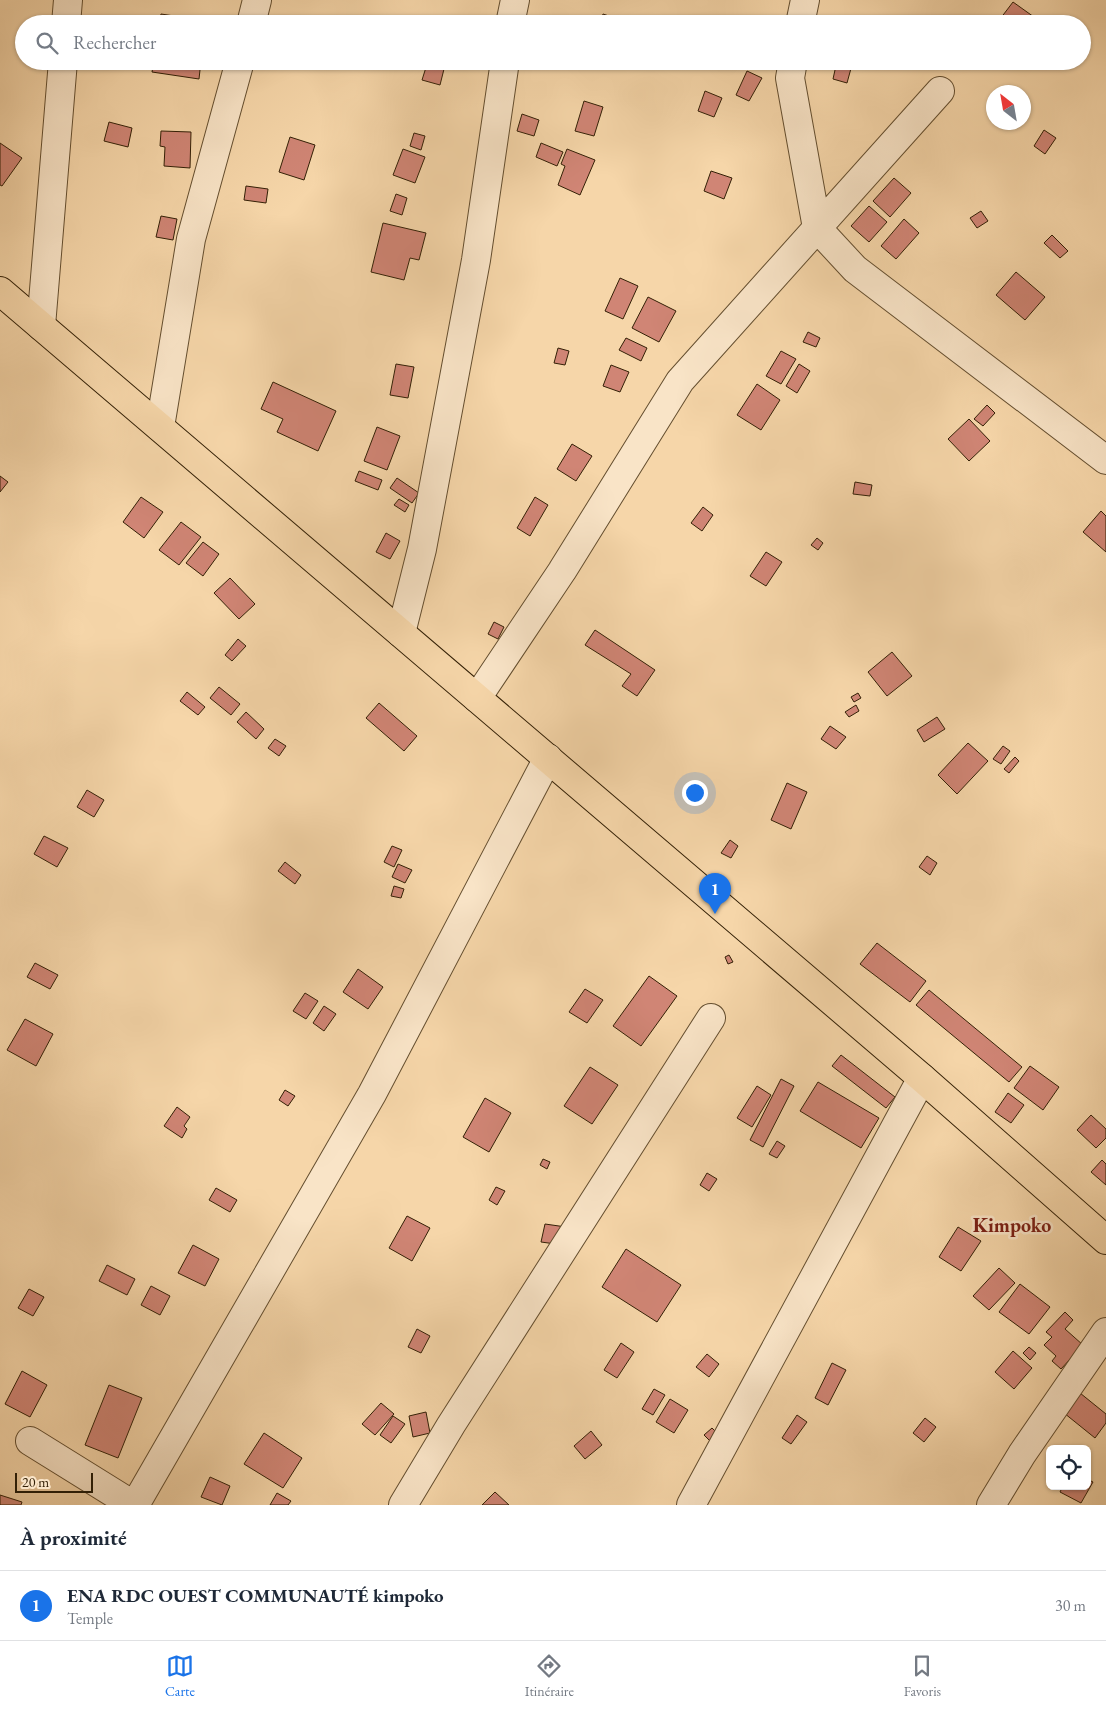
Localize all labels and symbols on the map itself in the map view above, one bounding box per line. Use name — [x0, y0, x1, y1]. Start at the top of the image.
north arrow — [986, 85, 1031, 130]
your location — [682, 780, 708, 806]
pin: 1 — [699, 873, 731, 914]
district label: Kimpoko — [973, 1212, 1051, 1238]
scale bar — [15, 1470, 92, 1493]

